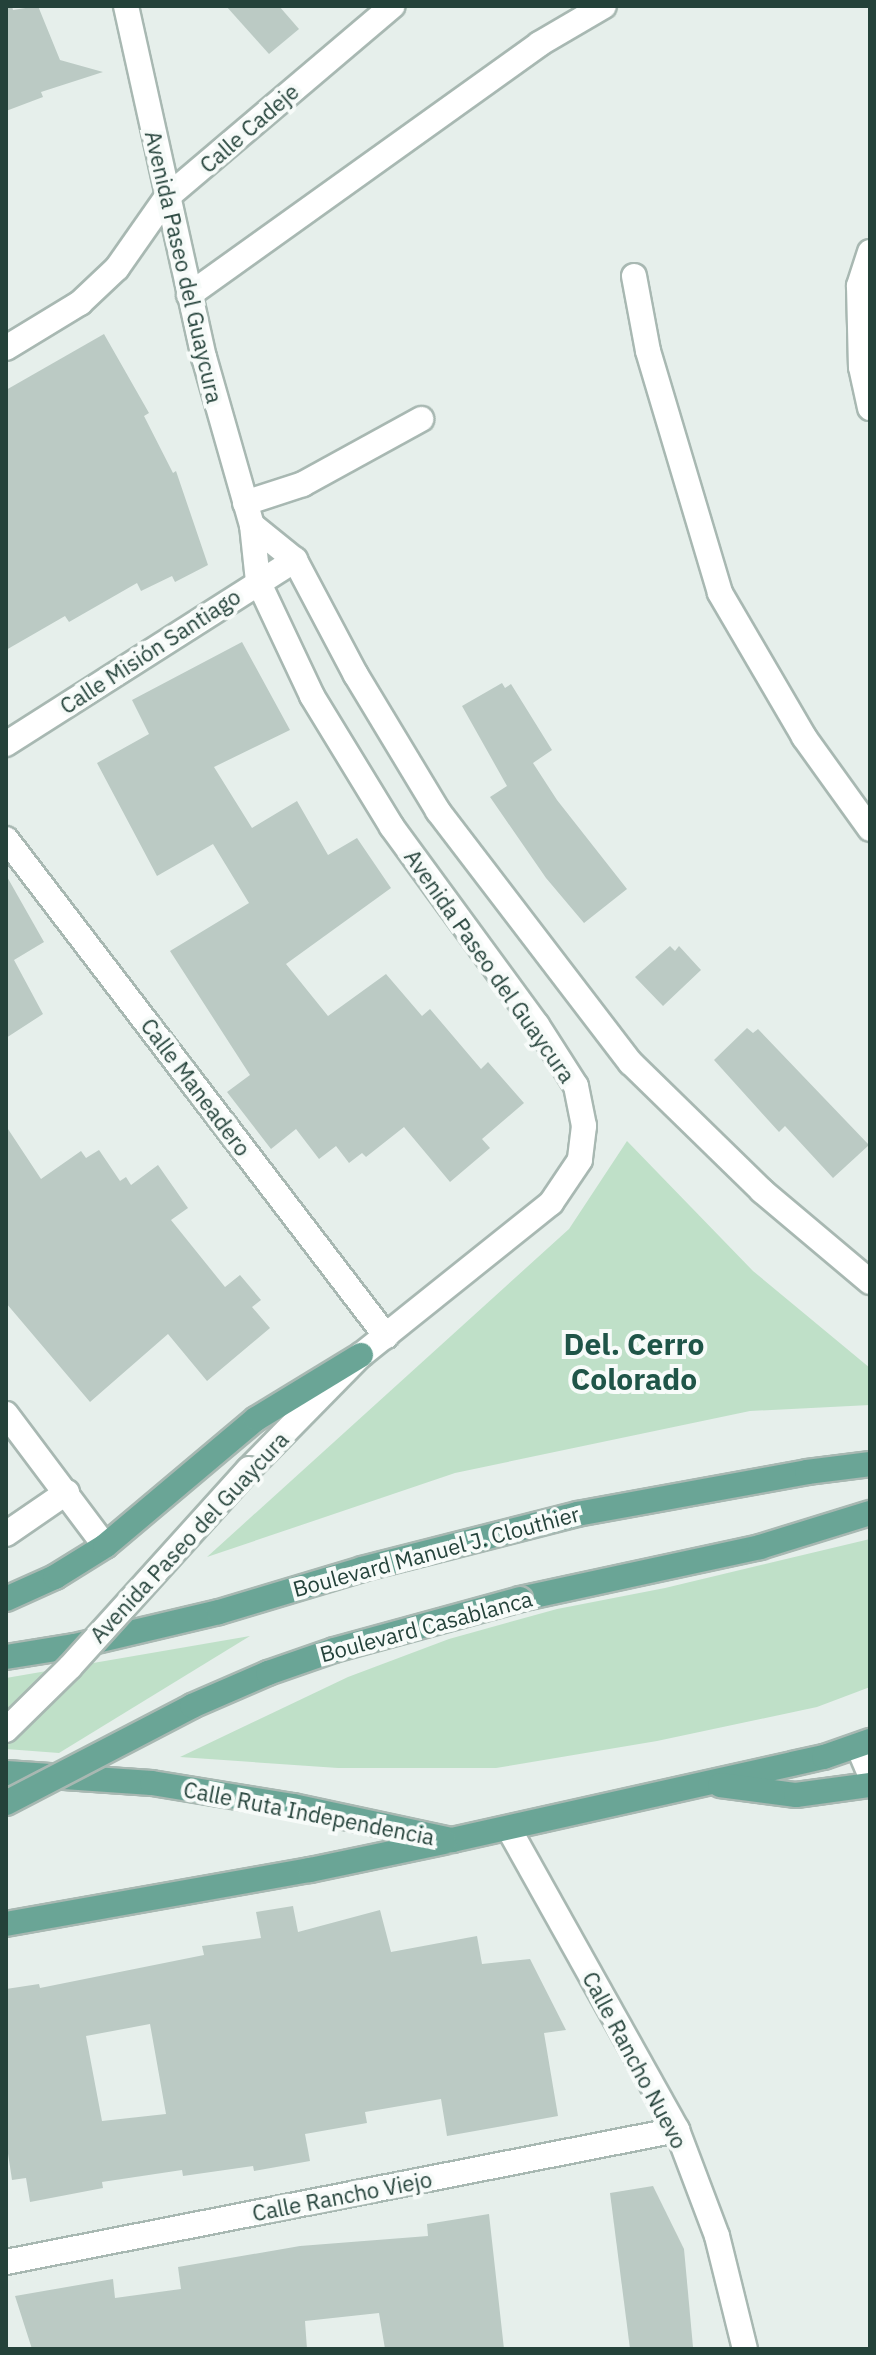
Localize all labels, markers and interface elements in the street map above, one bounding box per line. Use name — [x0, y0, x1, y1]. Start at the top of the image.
street label: Calle Cadeje — [194, 78, 304, 178]
street label: Avenida Paseo del Guaycura — [140, 128, 228, 406]
street label: Calle Misión Santiago — [55, 583, 245, 719]
street label: Avenida Paseo del Guaycura — [399, 844, 581, 1088]
street label: Calle Maneadero — [136, 1013, 256, 1161]
district label: Del. Cerro Colorado — [564, 1326, 704, 1396]
street label: Avenida Paseo del Guaycura — [84, 1426, 294, 1648]
street label: Boulevard Manuel J. Clouthier — [290, 1500, 582, 1602]
street label: Boulevard Casablanca — [317, 1585, 535, 1667]
street label: Calle Ruta Independencia — [181, 1776, 437, 1850]
street label: Calle Rancho Nuevo — [577, 1967, 693, 2153]
street label: Calle Rancho Viejo — [250, 2166, 434, 2226]

